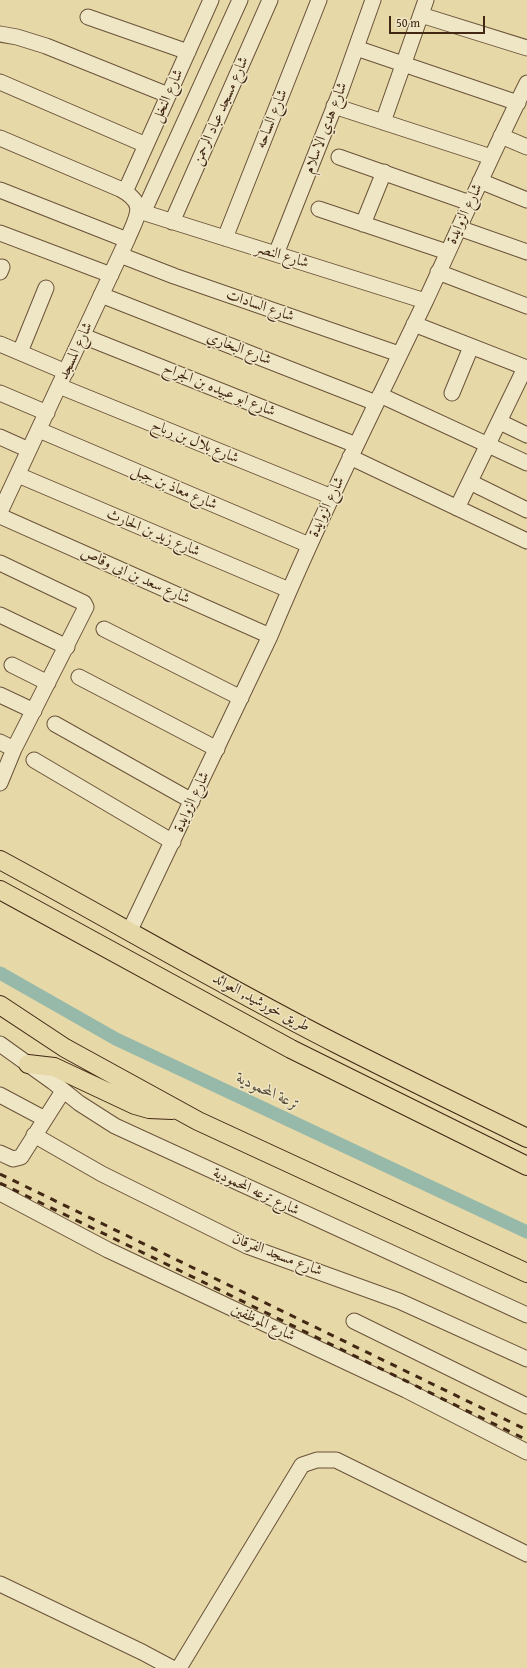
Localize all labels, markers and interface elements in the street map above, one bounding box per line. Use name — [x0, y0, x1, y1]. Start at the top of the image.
scale bar — [391, 8, 487, 34]
text: 50 m — [396, 14, 420, 31]
street label: شارع مسجد عباد الرحمن — [189, 54, 253, 168]
street label: شارع النخل — [148, 67, 188, 125]
street label: شارع هدي الاسلام — [300, 80, 352, 176]
street label: شارع الساحه — [252, 87, 292, 151]
street label: شارع الزوايدة — [443, 181, 487, 247]
street label: شارع النصر — [253, 239, 311, 273]
street label: شارع السادات — [223, 286, 297, 326]
street label: شارع المسجد — [55, 319, 97, 383]
street label: شارع البخاري — [204, 328, 274, 370]
street label: شارع ابو عبيده بن الجراح — [160, 359, 278, 421]
street label: شارع بلال بن رباح — [149, 416, 241, 468]
street label: شارع معاذ بن جبل — [128, 462, 220, 514]
street label: شارع الزوايدة — [305, 474, 349, 540]
street label: شارع زيد بن الحارث — [103, 505, 203, 561]
street label: شارع سعد بن ابى وقاص — [78, 544, 192, 608]
street label: شارع الزوايدة — [170, 769, 214, 835]
street label: طريق خورشيد, العوائد — [209, 970, 313, 1036]
water label: ترعة المحمودية — [233, 1069, 303, 1115]
street label: شارع ترعه المحمودية — [210, 1164, 302, 1220]
street label: شارع مسجد الفرقان — [229, 1230, 325, 1280]
street label: شارع الموظفين — [228, 1300, 298, 1346]

